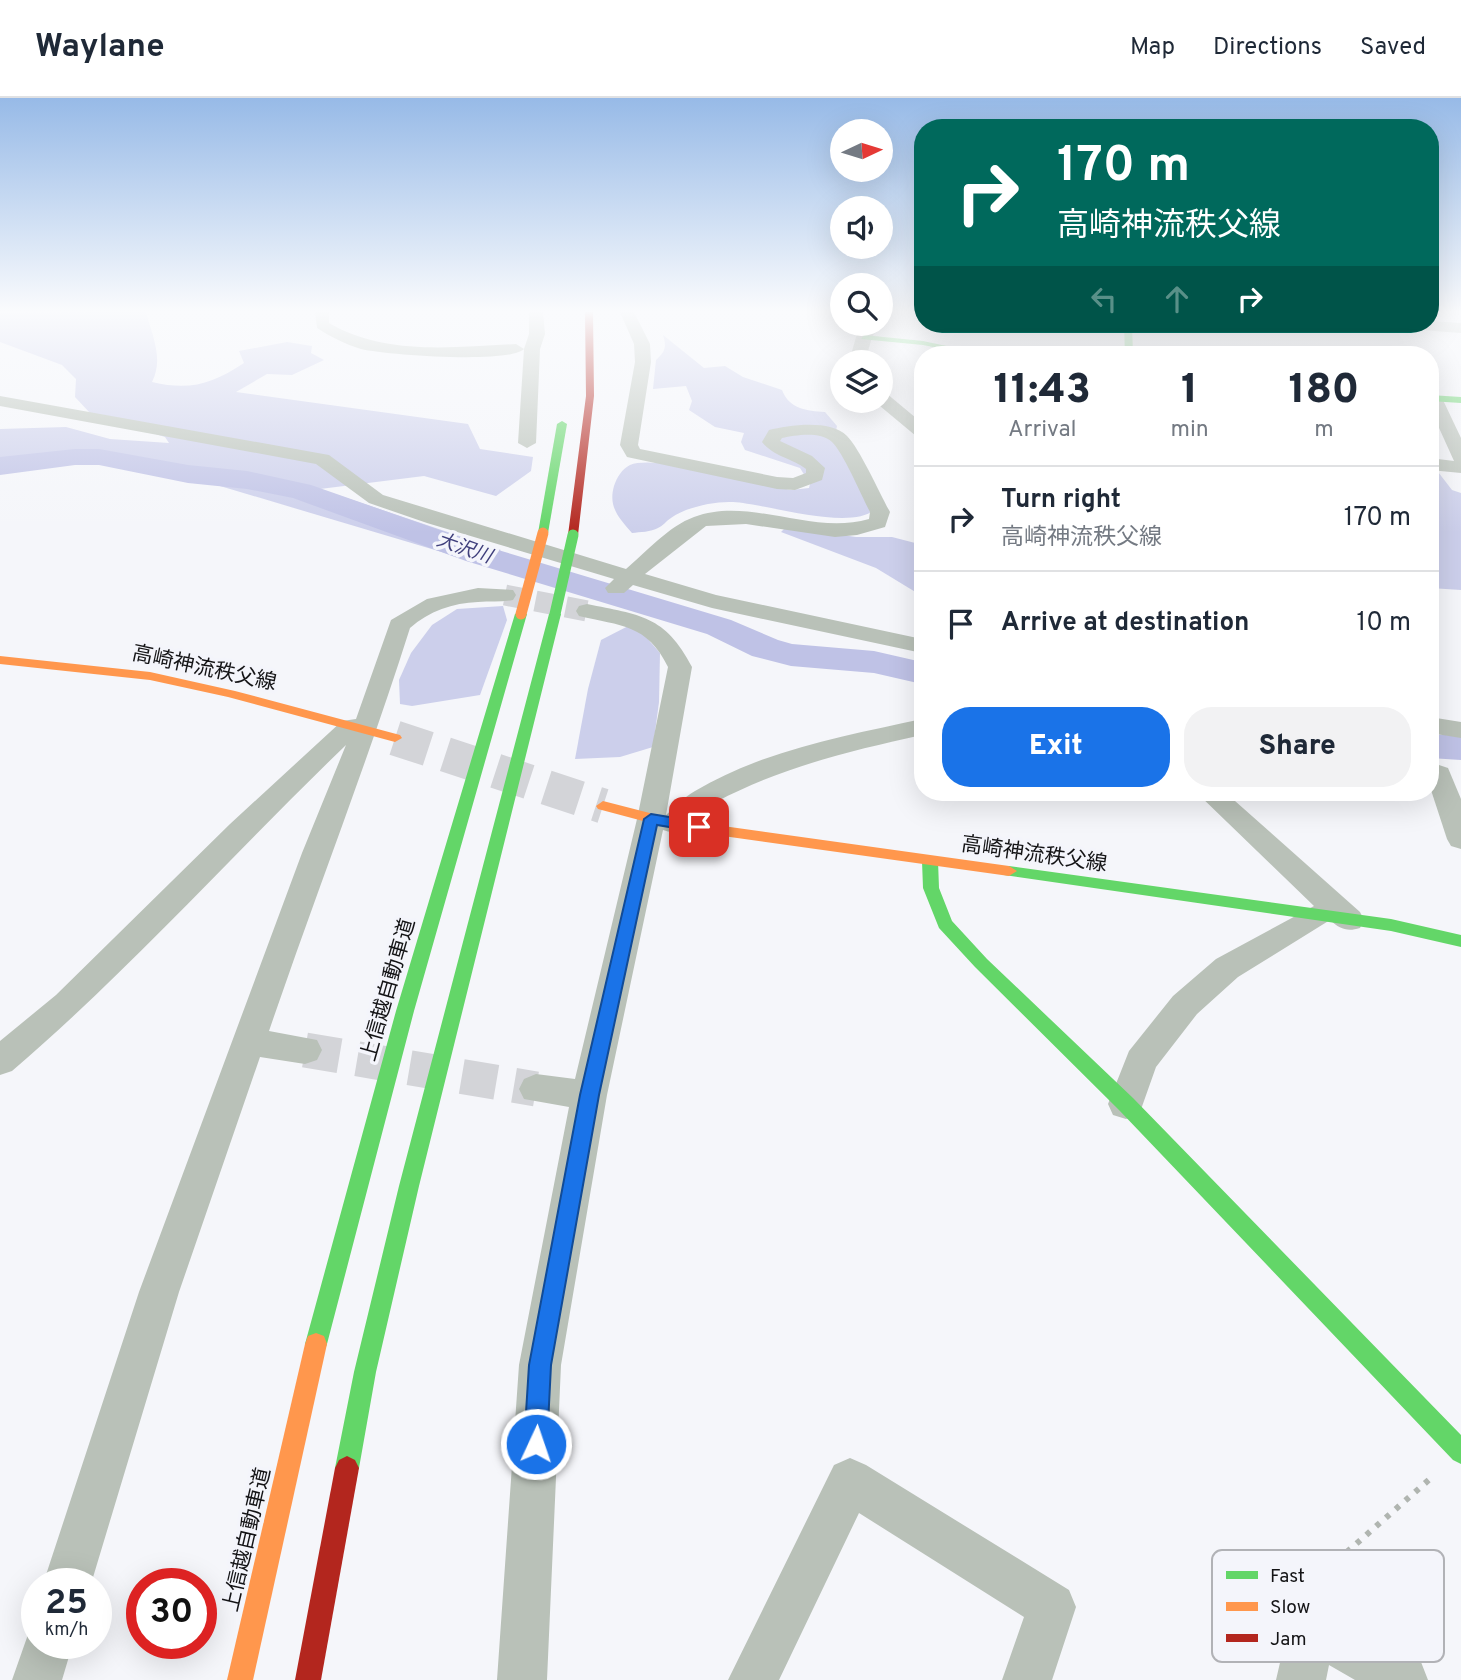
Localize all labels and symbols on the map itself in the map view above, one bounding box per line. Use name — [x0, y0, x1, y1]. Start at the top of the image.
north arrow — [830, 119, 892, 182]
water label: 大沢川 — [433, 528, 497, 570]
street label: 高崎神流秩父線 — [129, 641, 279, 697]
pin — [669, 797, 729, 857]
street label: 高崎神流秩父線 — [959, 831, 1109, 879]
street label: 上信越自動車道 — [356, 916, 422, 1064]
position arrow — [499, 1407, 573, 1481]
street label: 上信越自動車道 — [218, 1465, 278, 1615]
legend — [1212, 1550, 1444, 1662]
text: Fast — [1270, 1565, 1305, 1589]
speed limit sign: 30 — [126, 1568, 217, 1659]
text: Slow — [1270, 1596, 1310, 1620]
text: Jam — [1270, 1628, 1307, 1652]

